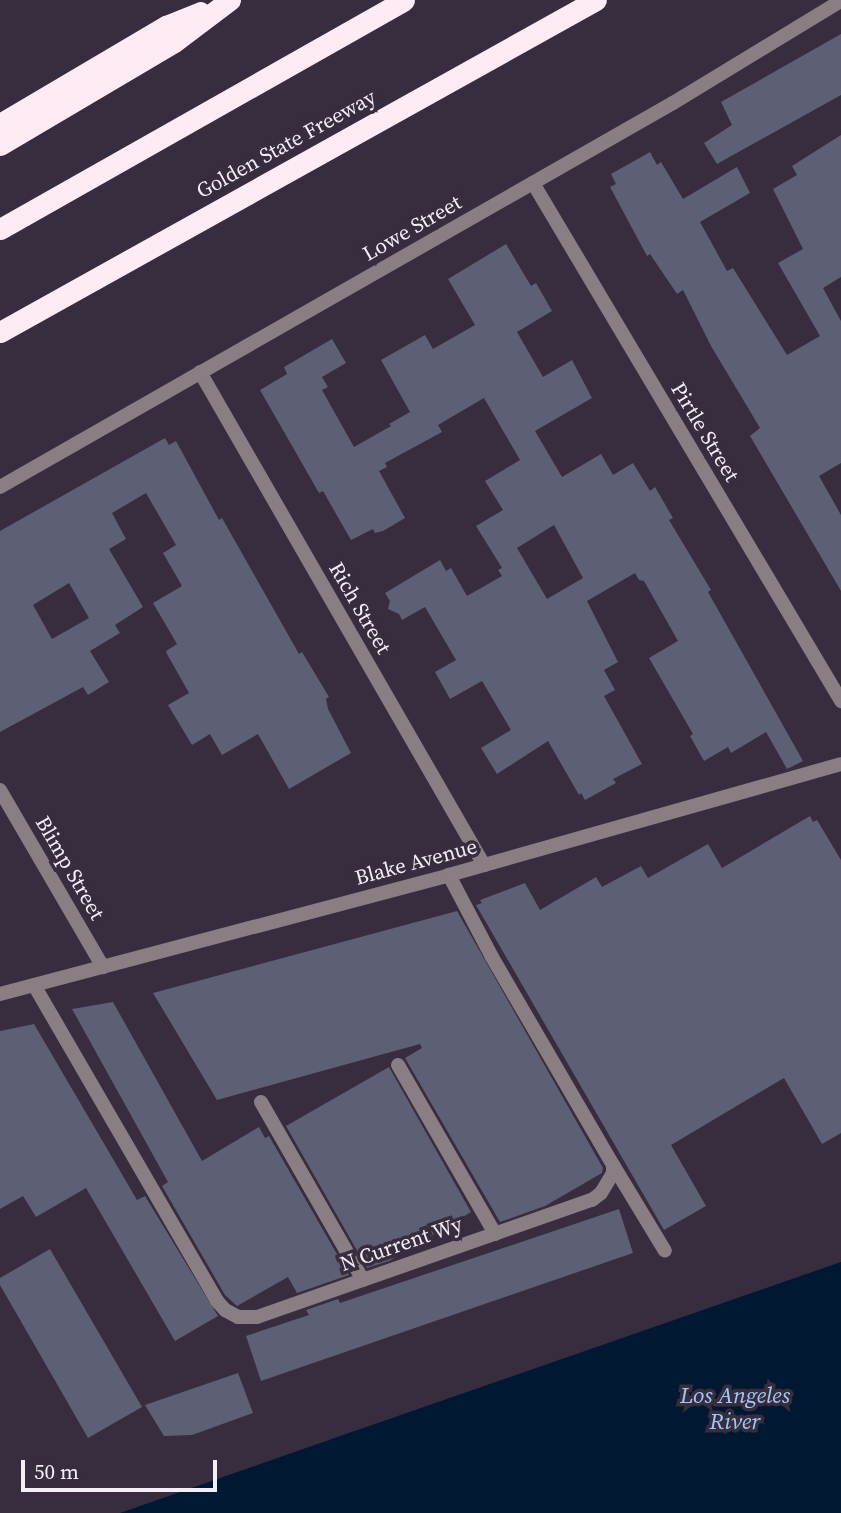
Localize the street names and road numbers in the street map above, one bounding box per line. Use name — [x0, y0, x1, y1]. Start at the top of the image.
street label: Golden State Freeway — [192, 84, 380, 204]
street label: Lowe Street — [358, 190, 466, 266]
street label: Pirtle Street — [666, 378, 744, 486]
street label: Rich Street — [324, 558, 396, 658]
street label: Blimp Street — [30, 812, 110, 924]
street label: Blake Avenue — [352, 834, 480, 890]
street label: N Current Wy — [336, 1211, 466, 1277]

